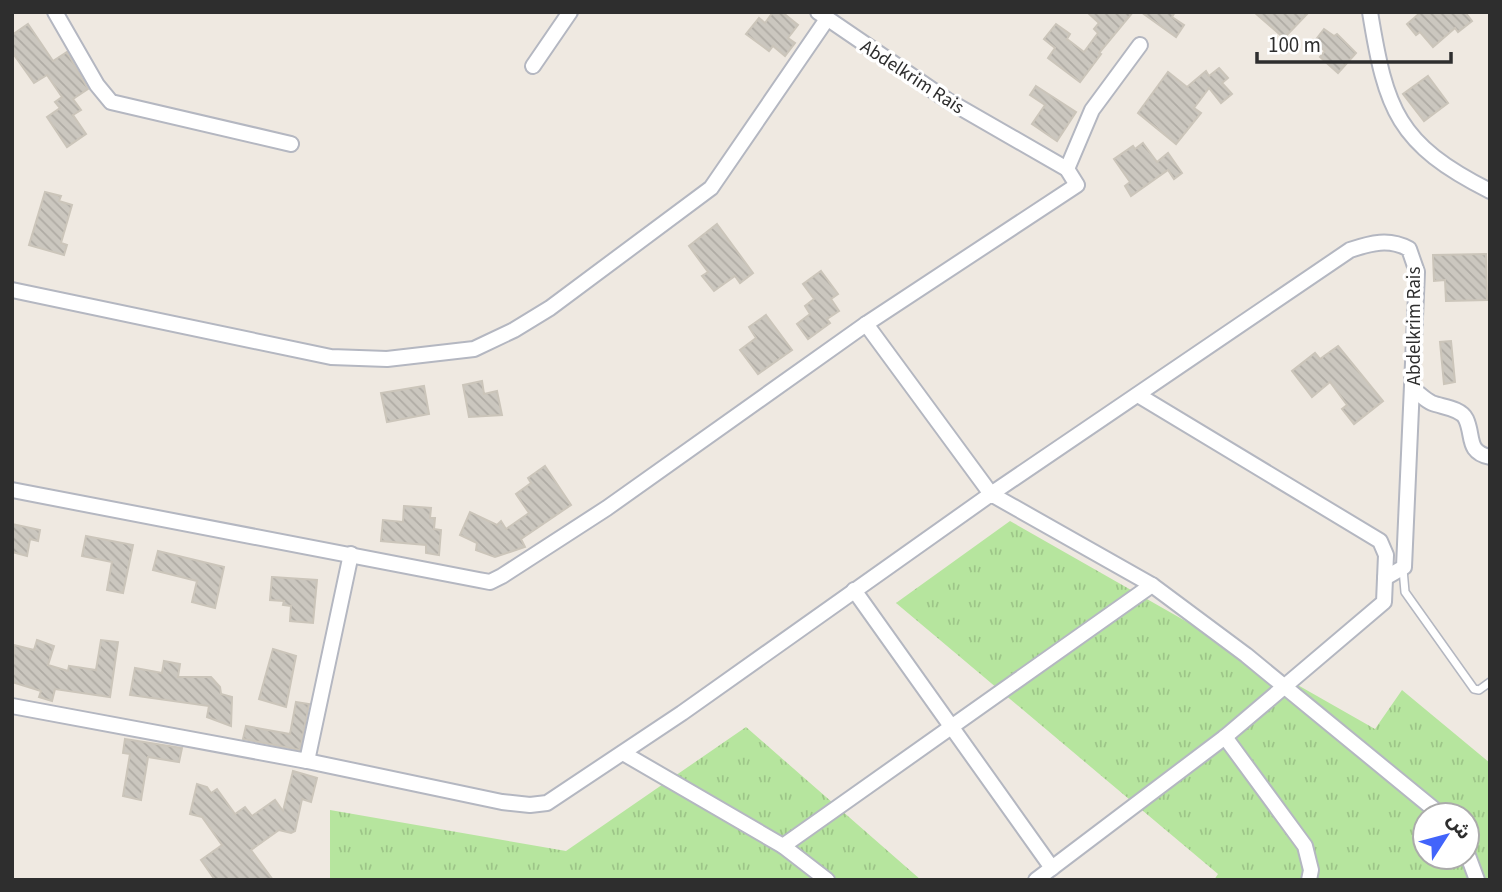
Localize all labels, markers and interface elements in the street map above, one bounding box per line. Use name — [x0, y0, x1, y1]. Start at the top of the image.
scale bar — [1257, 21, 1451, 65]
text: 100 m — [1268, 30, 1321, 60]
street label: Abdelkrim Rais — [855, 34, 969, 121]
street label: Abdelkrim Rais — [1401, 267, 1428, 385]
north arrow — [1411, 801, 1481, 871]
text: ش — [1440, 808, 1477, 845]

